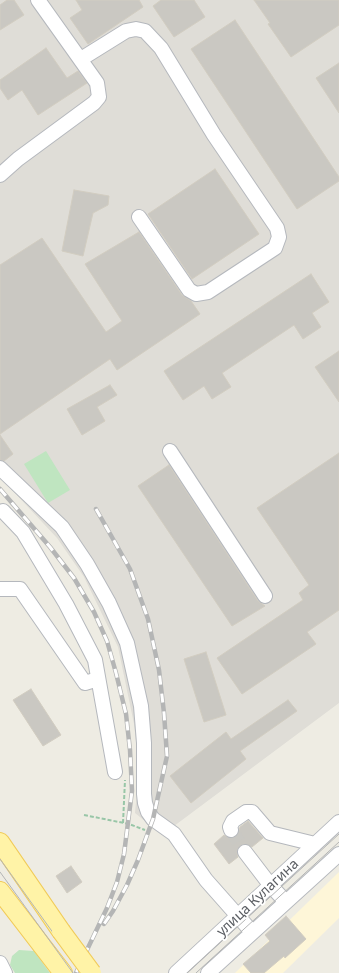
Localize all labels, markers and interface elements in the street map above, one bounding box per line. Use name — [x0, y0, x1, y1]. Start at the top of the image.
street label: улица Кулагина — [214, 856, 302, 940]

